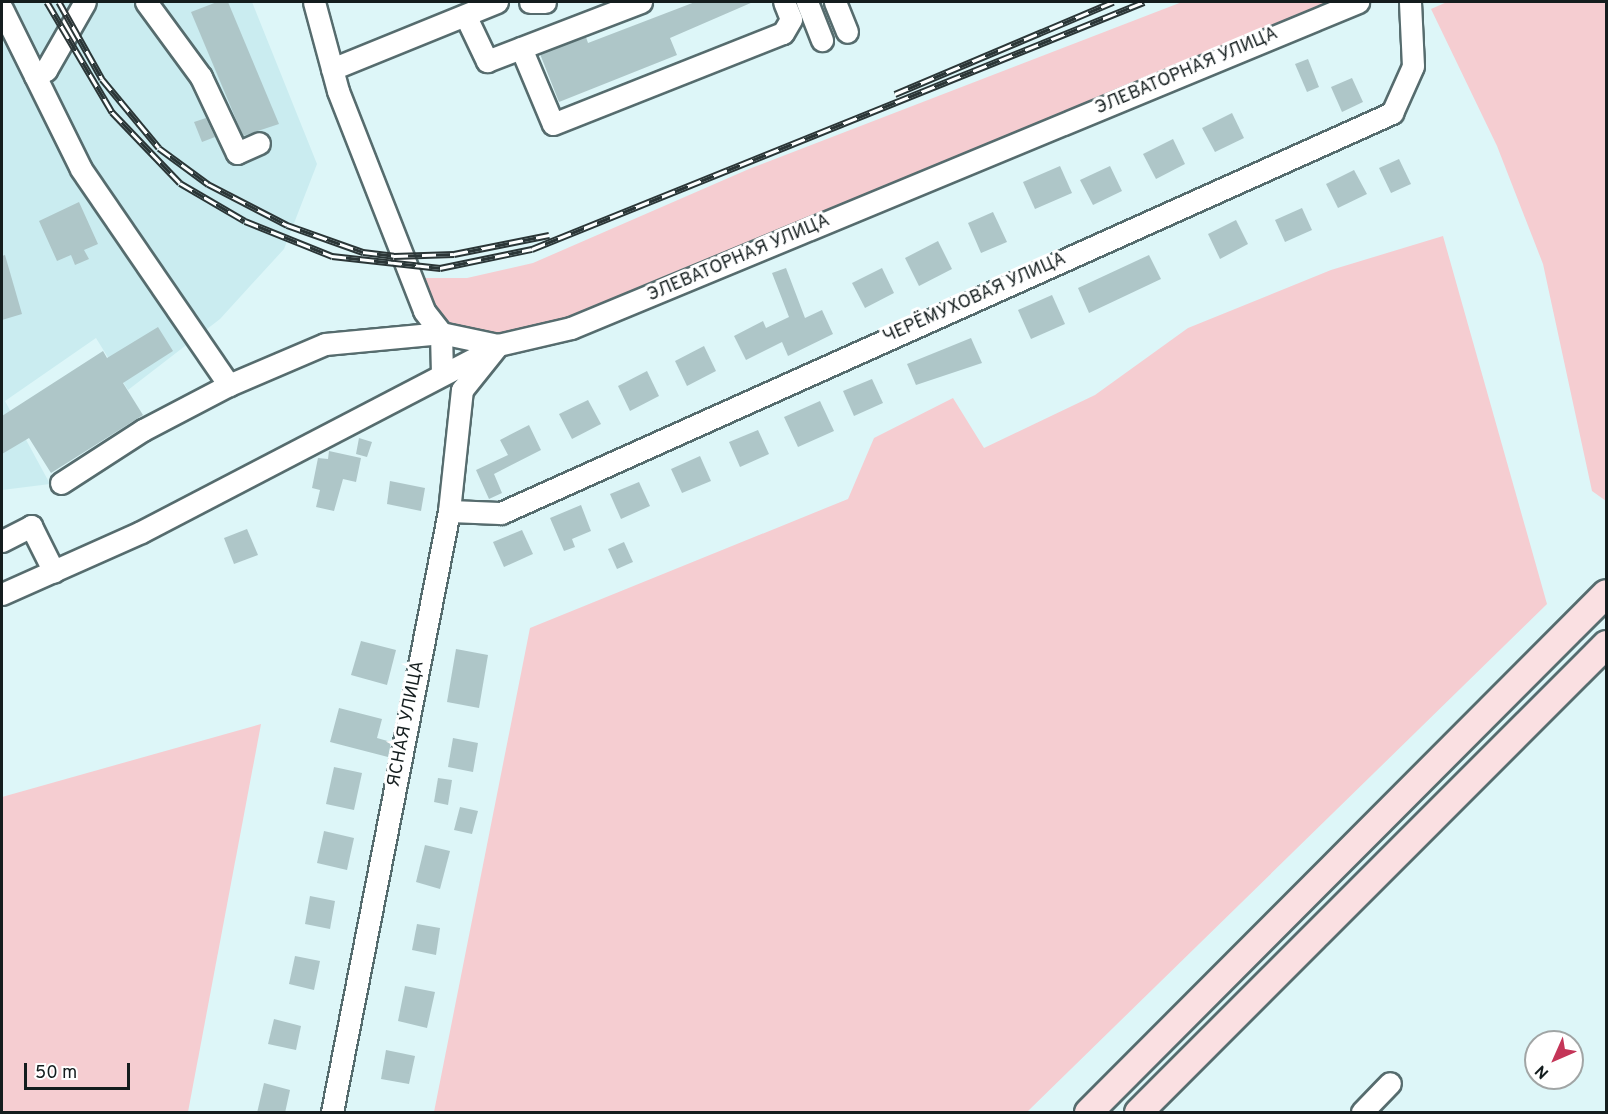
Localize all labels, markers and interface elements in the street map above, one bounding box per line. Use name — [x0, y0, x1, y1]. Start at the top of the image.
street label: ЭЛЕВАТОРНАЯ УЛИЦА — [1093, 24, 1281, 120]
street label: ЭЛЕВАТОРНАЯ УЛИЦА — [645, 211, 833, 307]
street label: ЧЕРЁМУХОВАЯ УЛИЦА — [880, 249, 1070, 349]
street label: ЯСНАЯ УЛИЦА — [384, 659, 430, 789]
north arrow — [1524, 1030, 1584, 1090]
scale bar — [27, 1051, 134, 1089]
text: N — [1532, 1060, 1554, 1082]
text: 50 m — [35, 1062, 77, 1085]

